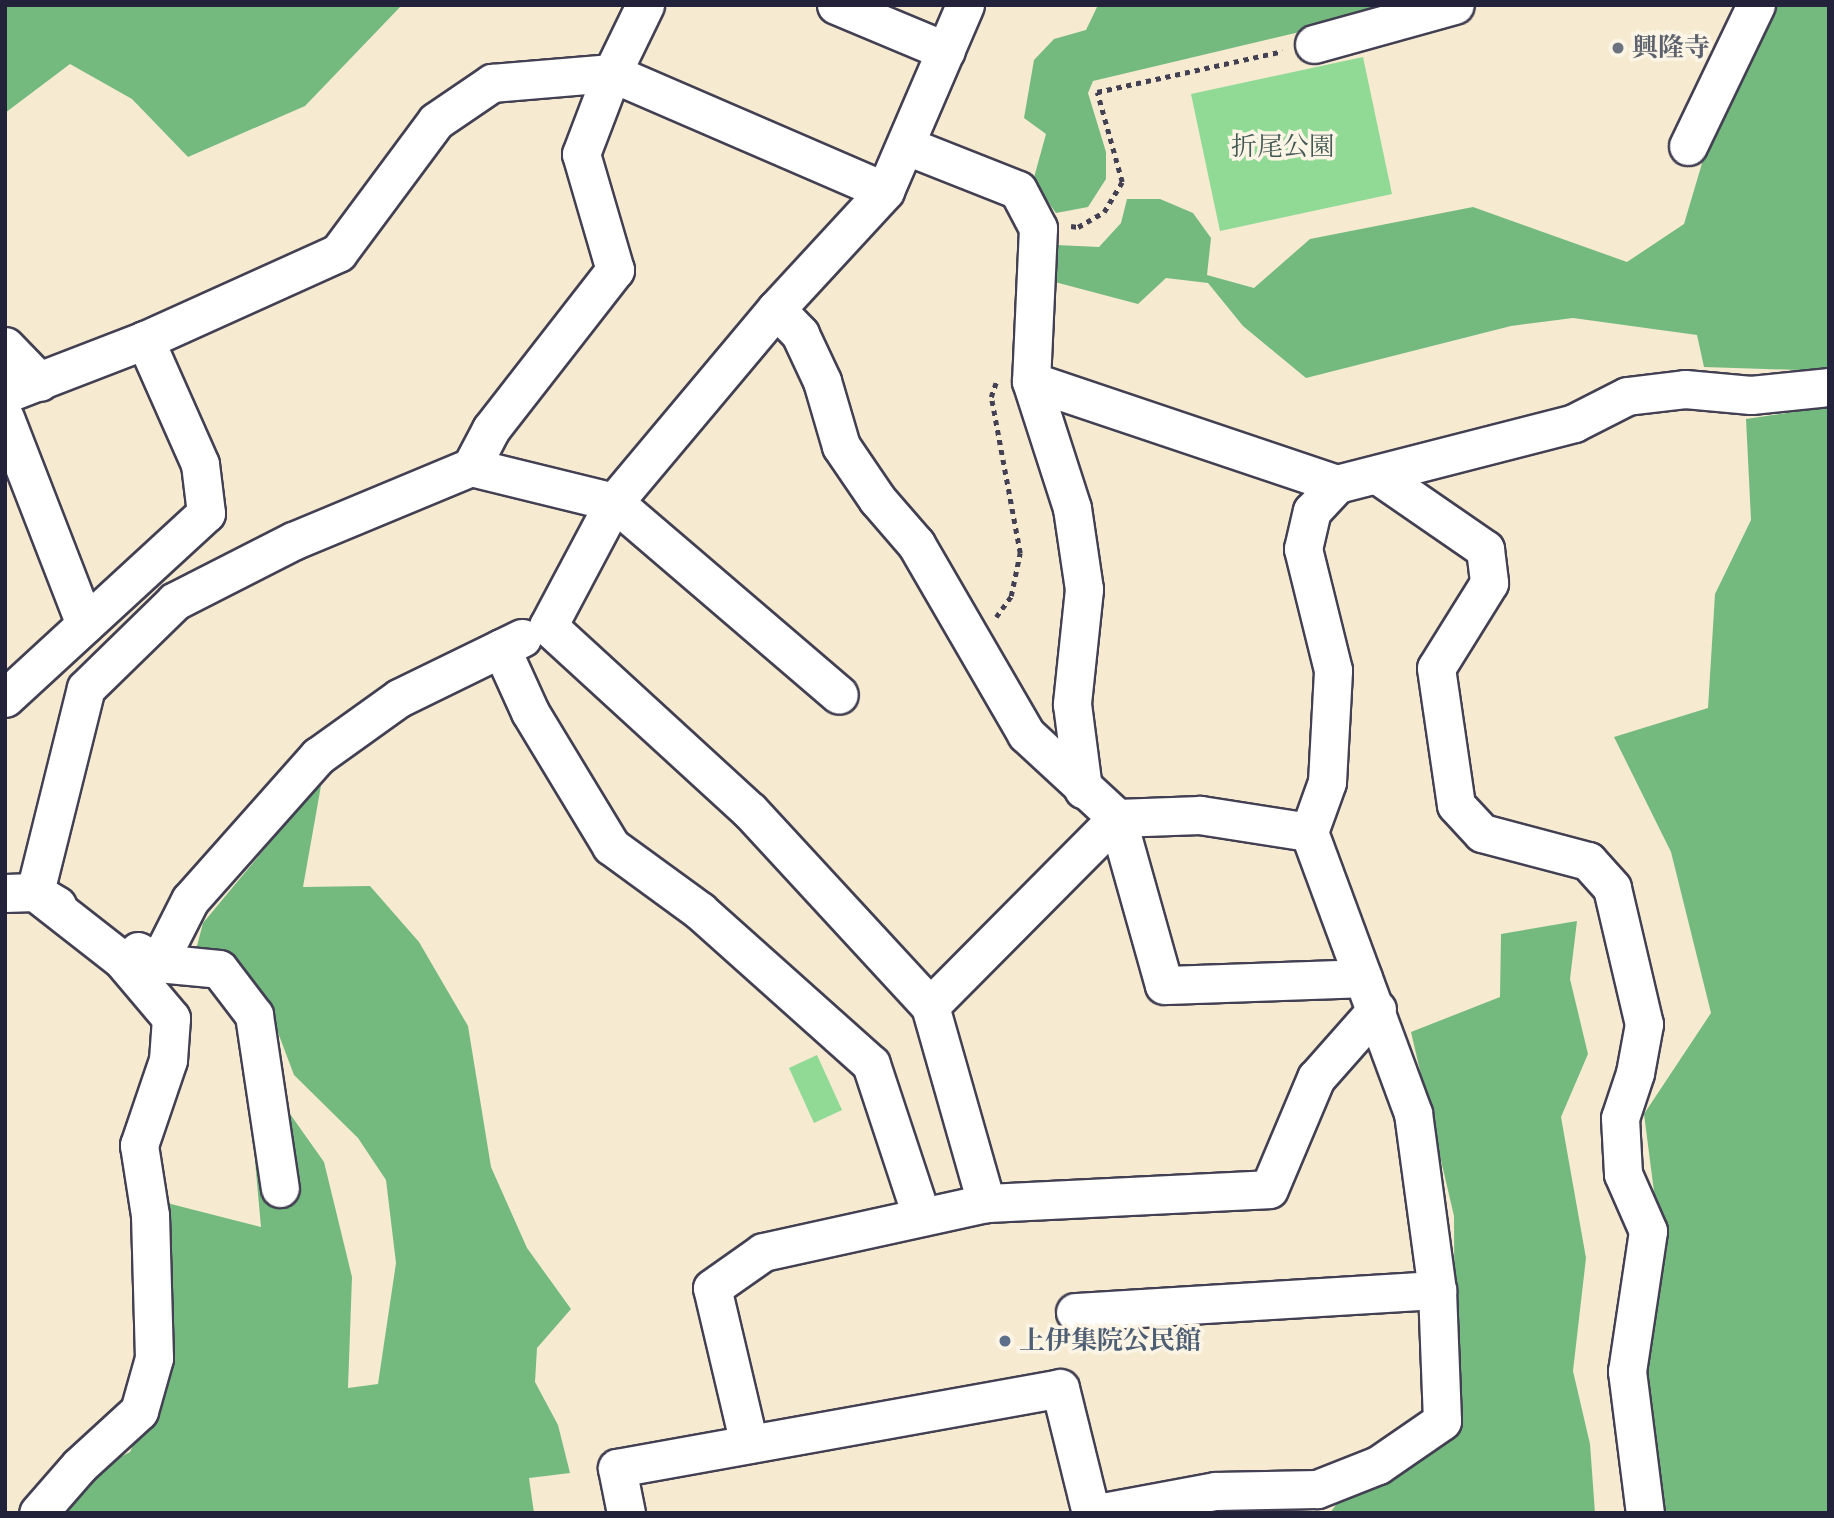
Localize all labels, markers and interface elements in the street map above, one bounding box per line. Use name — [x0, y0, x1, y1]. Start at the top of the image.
place label: 興隆寺 — [1632, 32, 1710, 64]
marker: 興隆寺 — [1610, 40, 1626, 56]
park label: 折尾公園 — [1231, 131, 1335, 163]
place label: 上伊集院公民館 — [1019, 1325, 1201, 1357]
marker: 上伊集院公民館 — [997, 1333, 1013, 1349]

